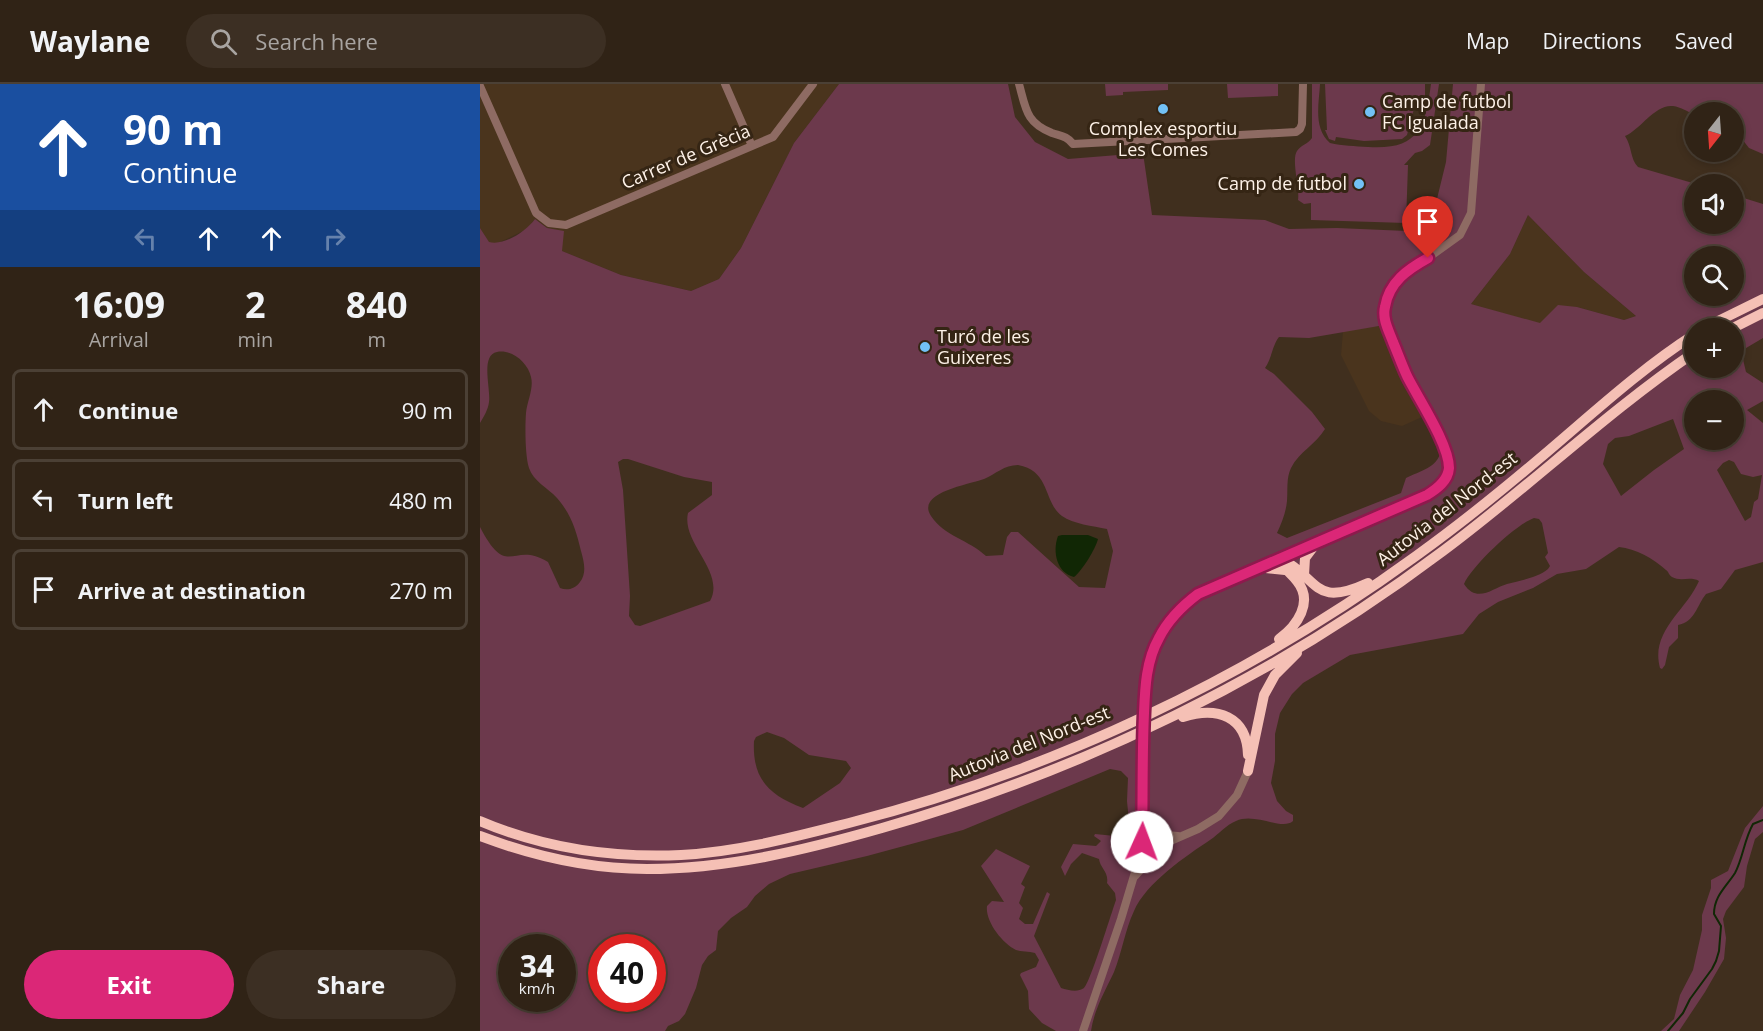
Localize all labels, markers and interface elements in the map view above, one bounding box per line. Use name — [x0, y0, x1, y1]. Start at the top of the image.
search box — [186, 14, 606, 68]
text: Waylane — [30, 22, 150, 60]
icon: search — [207, 25, 240, 58]
text: Search here — [255, 26, 378, 56]
text: Map — [1466, 27, 1509, 55]
text: Directions — [1542, 27, 1642, 55]
text: Saved — [1675, 27, 1733, 55]
place label: Camp de futbol FC Igualada — [1382, 89, 1511, 134]
text: 90 m — [123, 100, 223, 157]
marker: Complex esportiu Les Comes — [1156, 102, 1170, 116]
north arrow — [1684, 102, 1744, 162]
map controls — [1684, 102, 1744, 450]
marker: Camp de futbol FC Igualada — [1363, 105, 1377, 119]
icon: ahead — [24, 108, 102, 186]
place label: Complex esportiu Les Comes — [1089, 116, 1237, 161]
street label: Carrer de Grècia — [618, 118, 754, 194]
text: Continue — [123, 154, 238, 191]
place label: Camp de futbol — [1218, 171, 1347, 195]
button: sound — [1684, 174, 1744, 234]
marker: Camp de futbol — [1352, 177, 1366, 191]
pin — [1402, 196, 1453, 258]
icon: arrive — [1411, 205, 1444, 238]
icon: left — [129, 222, 162, 255]
icon: ahead — [192, 222, 225, 255]
icon: ahead — [255, 222, 288, 255]
icon: right — [318, 222, 351, 255]
button: search — [1684, 246, 1744, 306]
text: 16:09 — [72, 280, 165, 329]
text: 2 — [245, 280, 266, 329]
text: 840 — [346, 280, 408, 329]
button: + — [1684, 318, 1744, 378]
place label: Turó de les Guixeres — [937, 324, 1030, 369]
text: Arrival — [89, 326, 149, 353]
text: min — [237, 326, 273, 353]
text: m — [367, 326, 386, 353]
marker: Turó de les Guixeres — [918, 340, 932, 354]
button: − — [1684, 390, 1744, 450]
icon: ahead — [27, 393, 60, 426]
text: Continue — [78, 395, 178, 425]
text: 90 m — [402, 395, 453, 425]
street label: Autovia del Nord-est — [1371, 446, 1521, 571]
icon: left — [27, 483, 60, 516]
text: Turn left — [78, 485, 173, 515]
text: 480 m — [389, 485, 453, 515]
icon: arrive — [27, 573, 60, 606]
text: Arrive at destination — [78, 575, 306, 605]
text: 270 m — [389, 575, 453, 605]
street label: Autovia del Nord-est — [944, 700, 1113, 786]
position arrow — [1110, 810, 1174, 874]
speed limit sign: 40 — [588, 934, 666, 1012]
text: 34 — [520, 945, 554, 986]
button: Exit — [24, 950, 234, 1019]
button: Share — [246, 950, 456, 1019]
text: km/h — [519, 978, 555, 998]

